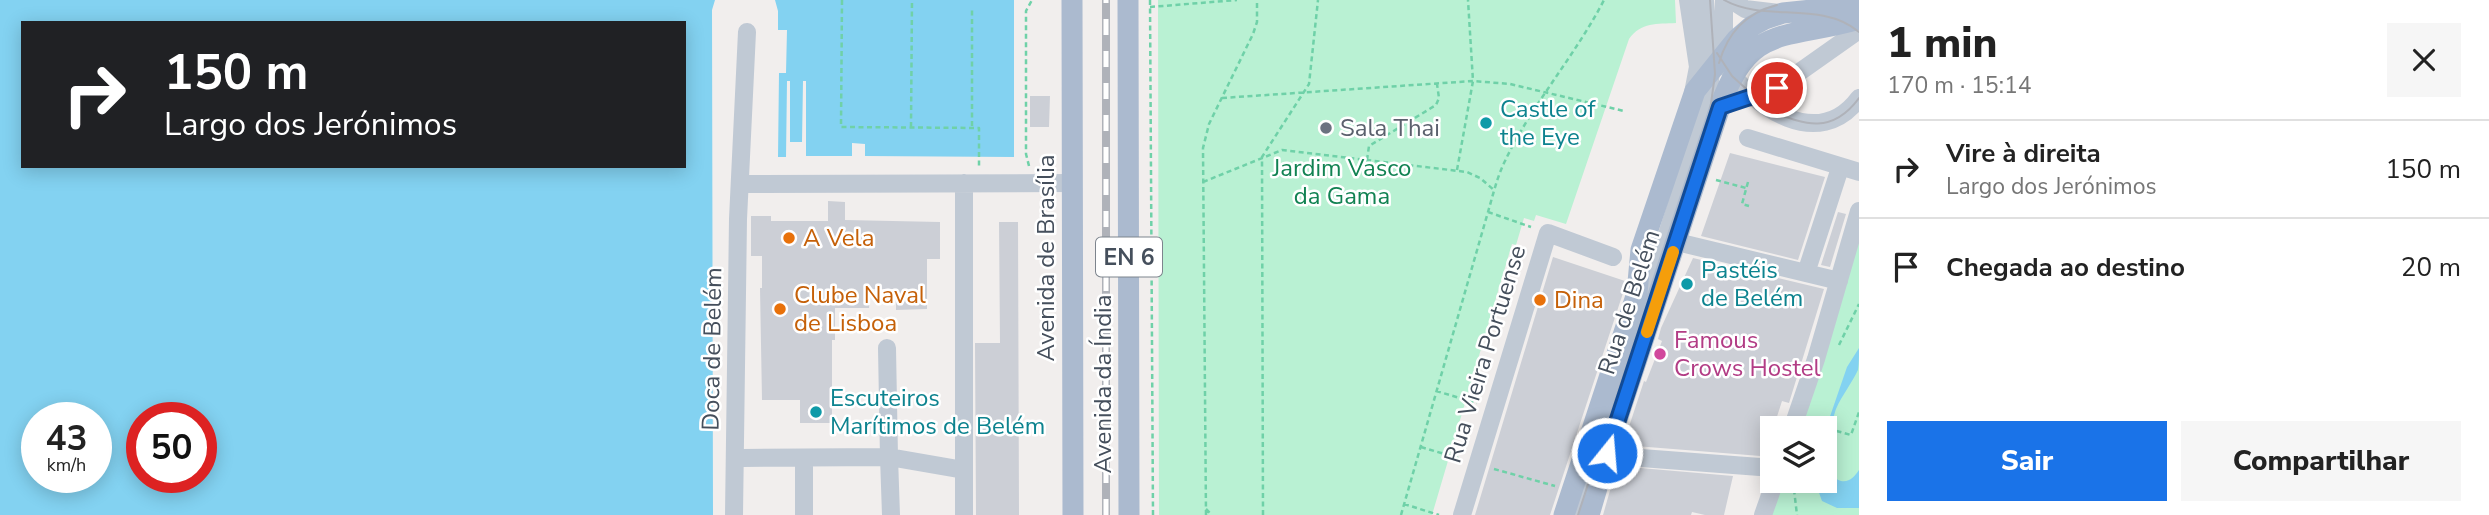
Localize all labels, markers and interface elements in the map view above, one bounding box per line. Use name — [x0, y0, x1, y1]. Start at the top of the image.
text: 1 min — [1887, 15, 1997, 72]
button: close — [2387, 23, 2461, 97]
text: 150 m — [164, 39, 308, 106]
icon: right — [49, 49, 140, 140]
pin — [1747, 58, 1807, 118]
icon: arrive — [1758, 69, 1796, 107]
text: 170 m · 15:14 — [1887, 70, 2032, 101]
place label: Castle of the Eye — [1500, 93, 1596, 153]
text: Largo dos Jerónimos — [164, 103, 457, 146]
place label: Sala Thai — [1340, 112, 1440, 144]
marker: Castle of the Eye — [1478, 115, 1494, 131]
marker: Sala Thai — [1318, 120, 1334, 136]
text: Vire à direita — [1946, 136, 2101, 171]
icon: right — [1887, 150, 1925, 188]
park label: Jardim Vasco da Gama — [1272, 152, 1411, 212]
text: 150 m — [2385, 152, 2461, 187]
street label: Avenida de Brasília — [1030, 154, 1062, 362]
text: Largo dos Jerónimos — [1946, 171, 2157, 202]
place label: A Vela — [803, 222, 874, 254]
street label: Rua de Belém — [1591, 225, 1667, 379]
marker: A Vela — [781, 230, 797, 246]
road number: EN 6 — [1096, 238, 1162, 276]
street label: Rua Vieira Portuense — [1437, 241, 1533, 467]
icon: arrive — [1887, 248, 1925, 286]
text: Chegada ao destino — [1946, 250, 2185, 285]
text: 20 m — [2401, 250, 2461, 285]
place label: Pastéis de Belém — [1701, 254, 1803, 314]
street label: Doca de Belém — [695, 267, 729, 431]
marker: Pastéis de Belém — [1679, 276, 1695, 292]
place label: Clube Naval de Lisboa — [794, 279, 926, 339]
place label: Dina — [1554, 284, 1604, 316]
marker: Dina — [1532, 292, 1548, 308]
street label: Avenida da Índia — [1087, 295, 1119, 473]
marker: Clube Naval de Lisboa — [772, 301, 788, 317]
place label: Famous Crows Hostel — [1674, 324, 1821, 384]
marker: Famous Crows Hostel — [1652, 346, 1668, 362]
place label: Escuteiros Marítimos de Belém — [830, 382, 1045, 442]
speed limit sign: 50 — [126, 402, 217, 493]
marker: Escuteiros Marítimos de Belém — [808, 404, 824, 420]
text: 43 — [45, 415, 88, 462]
position arrow — [1570, 416, 1644, 490]
map controls — [1760, 416, 1837, 493]
button: layers — [1760, 416, 1837, 493]
button: Sair — [1887, 421, 2167, 501]
button: Compartilhar — [2181, 421, 2461, 501]
text: km/h — [47, 453, 86, 477]

